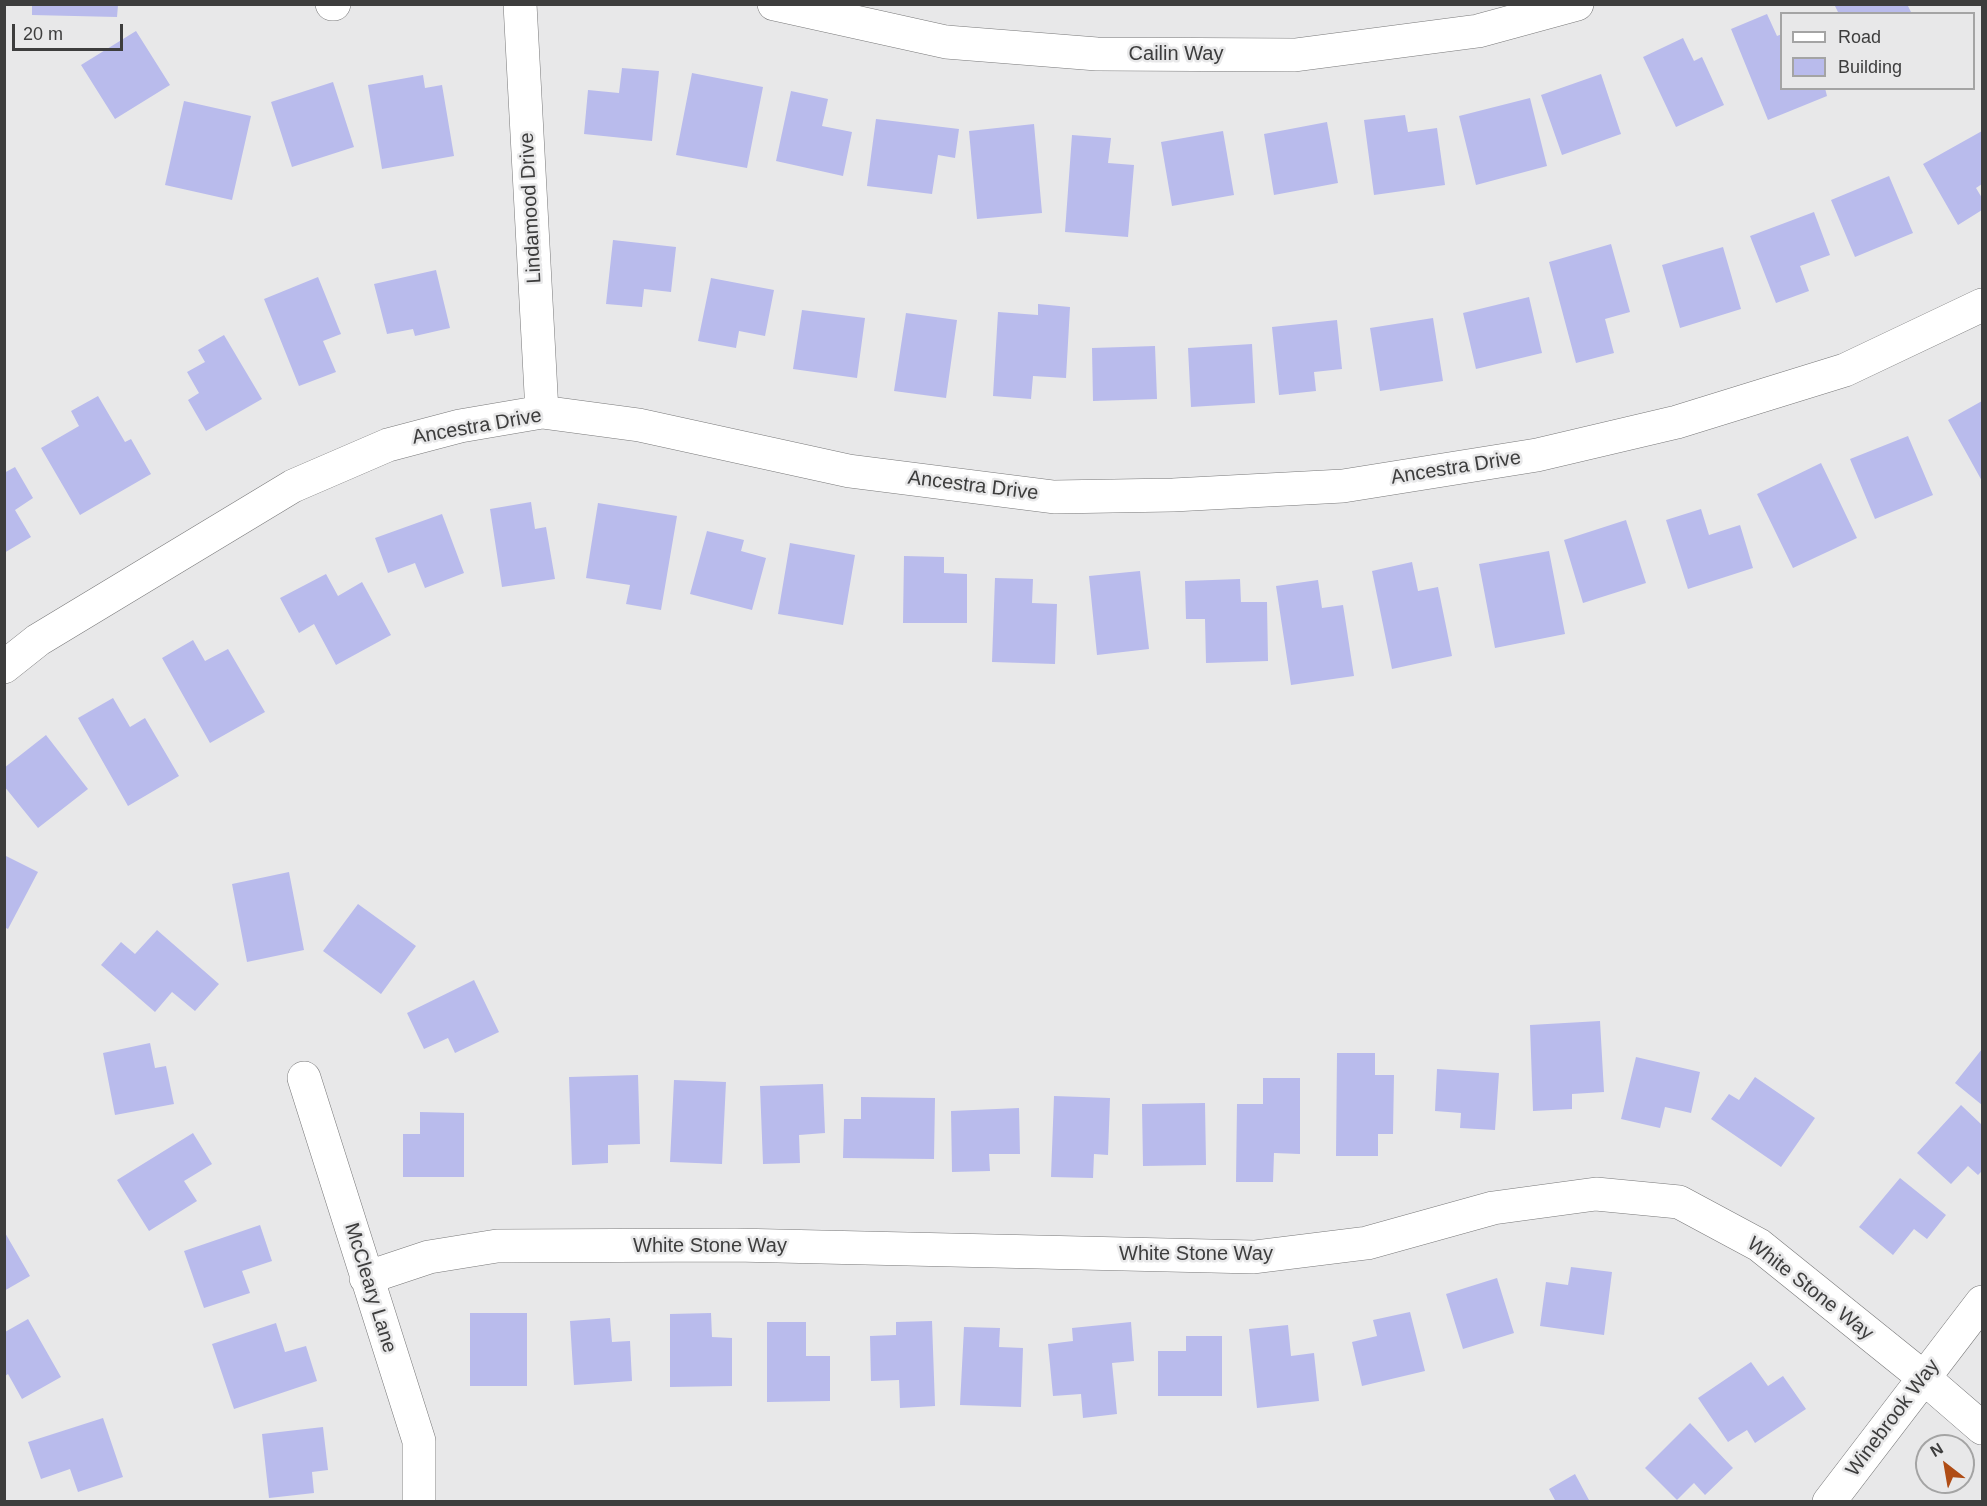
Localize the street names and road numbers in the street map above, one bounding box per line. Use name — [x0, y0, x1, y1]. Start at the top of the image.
street label: Cailin Way — [1129, 42, 1223, 66]
street label: Lindamood Drive — [515, 132, 547, 284]
street label: Ancestra Drive — [410, 404, 544, 450]
street label: Ancestra Drive — [1389, 446, 1523, 490]
street label: Ancestra Drive — [906, 466, 1040, 506]
street label: McCleary Lane — [339, 1220, 401, 1356]
street label: White Stone Way — [1742, 1232, 1878, 1346]
street label: White Stone Way — [633, 1234, 787, 1258]
street label: White Stone Way — [1119, 1242, 1273, 1266]
street label: Winebrook Way — [1841, 1355, 1945, 1481]

